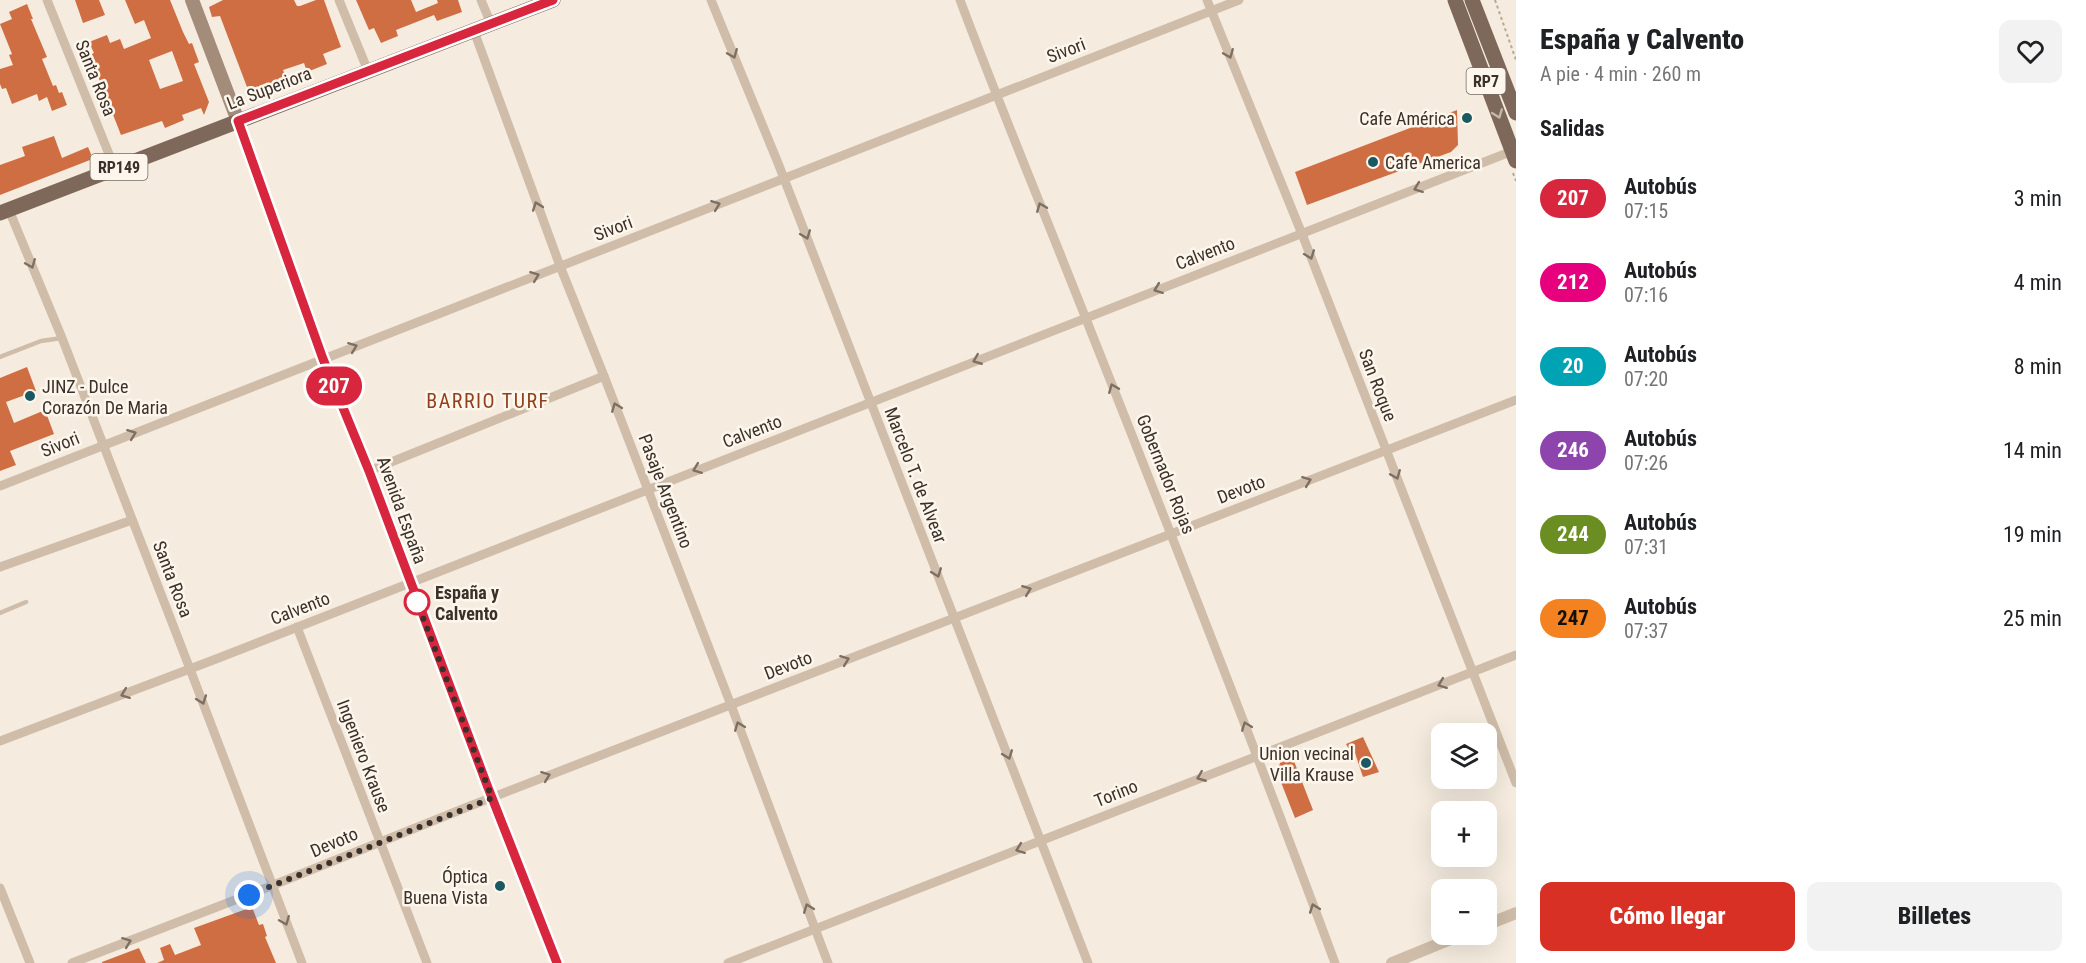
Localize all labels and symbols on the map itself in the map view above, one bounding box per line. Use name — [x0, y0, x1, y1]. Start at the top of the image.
street label: Sivori — [1044, 33, 1088, 67]
street label: Santa Rosa — [71, 37, 121, 119]
one-way arrow — [726, 48, 738, 59]
one-way arrow — [1222, 48, 1234, 59]
street label: La Superiora — [224, 62, 314, 114]
road number: RP7 — [1466, 68, 1506, 94]
place label: Cafe América — [1359, 108, 1455, 129]
one-way arrow — [1491, 108, 1503, 119]
marker: Cafe América — [1460, 111, 1474, 125]
place label: Cafe America — [1385, 152, 1481, 173]
road number: RP149 — [90, 154, 148, 180]
marker: Cafe America — [1366, 155, 1380, 169]
one-way arrow — [1414, 181, 1425, 193]
one-way arrow — [710, 200, 721, 212]
one-way arrow — [532, 201, 545, 211]
one-way arrow — [1036, 202, 1048, 213]
street label: Sivori — [591, 211, 635, 245]
one-way arrow — [798, 229, 811, 240]
street label: Calvento — [1172, 232, 1238, 274]
one-way arrow — [1302, 249, 1315, 259]
one-way arrow — [24, 257, 36, 268]
one-way arrow — [528, 271, 539, 283]
one-way arrow — [1153, 282, 1164, 294]
one-way arrow — [347, 342, 358, 354]
street label: San Roque — [1355, 346, 1401, 424]
one-way arrow — [972, 353, 983, 365]
line badge: 207 — [300, 366, 368, 406]
place label: JINZ - Dulce Corazón De Maria — [42, 376, 168, 418]
one-way arrow — [1108, 383, 1121, 393]
marker: JINZ - Dulce Corazón De Maria — [23, 389, 37, 403]
district label: BARRIO TURF — [426, 389, 550, 413]
one-way arrow — [611, 402, 623, 413]
street label: Marcelo T. de Alvear — [880, 404, 952, 546]
street label: Calvento — [719, 410, 785, 452]
street label: Gobernador Rojas — [1133, 411, 1199, 537]
street label: Sivori — [38, 427, 82, 461]
one-way arrow — [127, 428, 137, 441]
street label: Pasaje Argentino — [635, 431, 697, 551]
street label: Avenida España — [373, 454, 431, 566]
one-way arrow — [693, 462, 703, 475]
one-way arrow — [1389, 469, 1401, 480]
street label: Devoto — [1214, 470, 1268, 508]
one-way arrow — [1301, 476, 1312, 489]
street label: Santa Rosa — [149, 538, 197, 620]
one-way arrow — [930, 567, 942, 578]
place label: España y Calvento — [435, 582, 499, 624]
one-way arrow — [1021, 585, 1032, 597]
street label: Calvento — [267, 587, 333, 629]
marker: España y Calvento — [404, 589, 430, 615]
street label: Devoto — [761, 646, 815, 684]
one-way arrow — [840, 655, 850, 668]
one-way arrow — [1437, 676, 1448, 689]
one-way arrow — [120, 687, 131, 699]
one-way arrow — [194, 694, 207, 704]
street label: Ingeniero Krause — [333, 697, 395, 815]
one-way arrow — [734, 721, 747, 732]
one-way arrow — [1241, 721, 1253, 732]
place label: Union vecinal Villa Krause — [1259, 743, 1354, 785]
one-way arrow — [1000, 750, 1013, 760]
marker: Union vecinal Villa Krause — [1359, 756, 1373, 770]
one-way arrow — [1197, 770, 1208, 782]
one-way arrow — [540, 771, 551, 784]
street label: Torino — [1091, 775, 1141, 811]
street label: Devoto — [307, 823, 361, 861]
one-way arrow — [1015, 842, 1026, 854]
place label: Óptica Buena Vista — [403, 866, 488, 908]
marker: Óptica Buena Vista — [493, 879, 507, 893]
your location — [234, 880, 264, 910]
one-way arrow — [1309, 903, 1322, 914]
one-way arrow — [802, 904, 815, 914]
one-way arrow — [278, 915, 290, 926]
one-way arrow — [120, 937, 131, 949]

